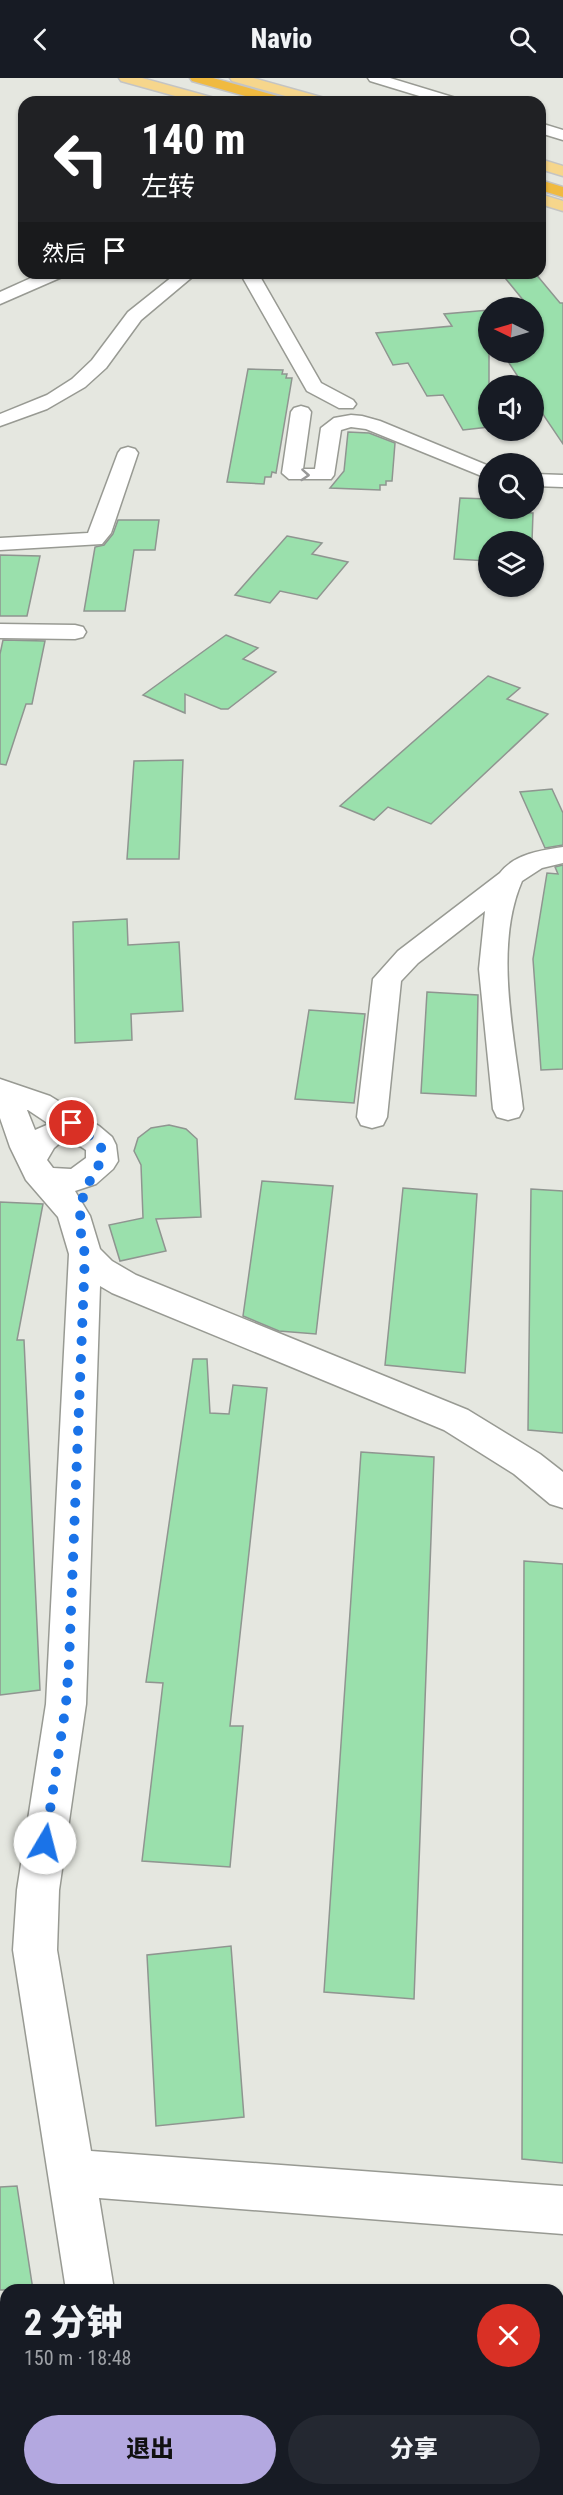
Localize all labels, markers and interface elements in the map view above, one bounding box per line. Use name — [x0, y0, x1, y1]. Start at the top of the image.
icon: back — [24, 23, 57, 56]
text: Navio — [251, 23, 312, 55]
icon: search — [506, 23, 539, 56]
text: 140 m — [141, 115, 246, 164]
icon: left — [42, 120, 120, 198]
text: 左转 — [141, 171, 195, 203]
icon: arrive — [98, 234, 131, 267]
text: 然后 — [42, 241, 86, 266]
north arrow — [478, 297, 544, 363]
map controls — [478, 297, 544, 597]
button: sound — [478, 375, 544, 441]
button: search — [478, 453, 544, 519]
one-way arrow — [300, 468, 309, 481]
button: layers — [478, 531, 544, 597]
pin — [46, 1097, 97, 1148]
icon: arrive — [55, 1106, 88, 1139]
position arrow — [13, 1811, 77, 1875]
text: 2 分钟 — [24, 2302, 123, 2344]
button: close — [477, 2304, 540, 2367]
text: 150 m · 18:48 — [24, 2346, 131, 2370]
button: 退出 — [24, 2415, 276, 2484]
button: 分享 — [288, 2415, 540, 2484]

